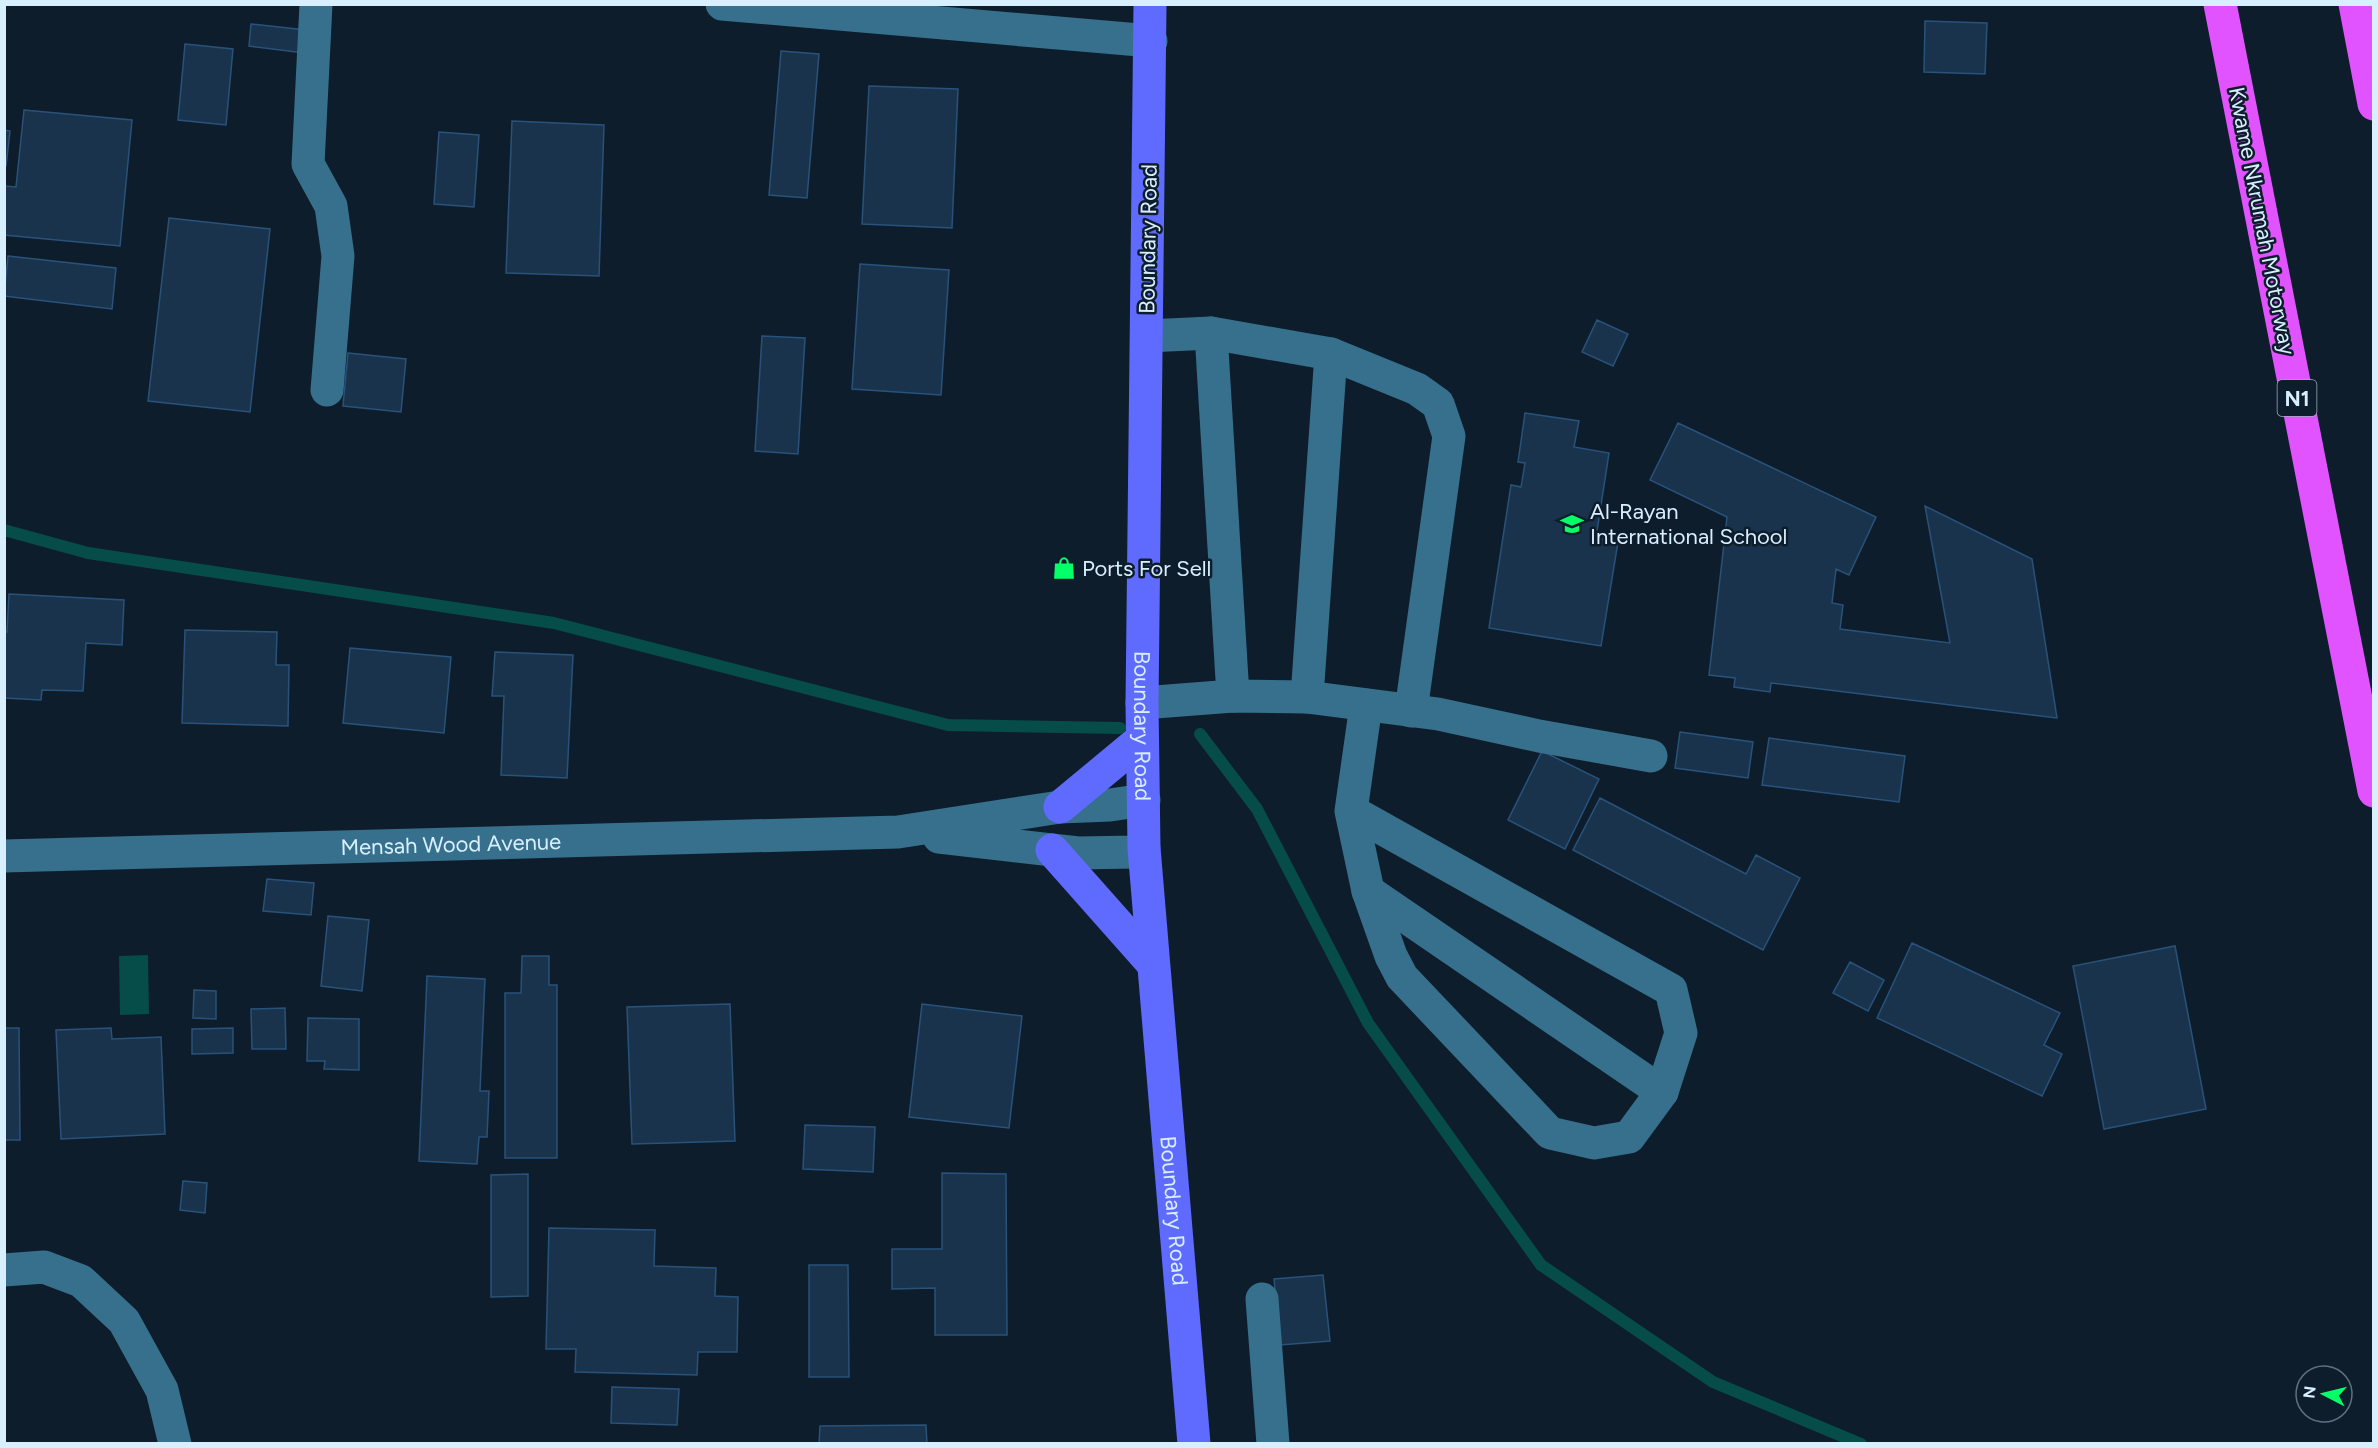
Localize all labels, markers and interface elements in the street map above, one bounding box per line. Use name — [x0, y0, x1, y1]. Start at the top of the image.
street label: Kwame Nkrumah Motorway — [2223, 85, 2301, 358]
street label: Boundary Road — [1133, 164, 1163, 314]
road number: N1 — [2278, 380, 2316, 416]
place label: Al-Rayan International School — [1590, 498, 1787, 550]
school or university icon: Al-Rayan International School — [1559, 511, 1585, 537]
shop icon: Ports For Sell — [1051, 555, 1077, 581]
place label: Ports For Sell — [1082, 555, 1211, 582]
street label: Boundary Road — [1128, 651, 1157, 801]
street label: Mensah Wood Avenue — [340, 828, 561, 860]
street label: Boundary Road — [1155, 1135, 1194, 1287]
north arrow — [2294, 1364, 2354, 1424]
text: N — [2299, 1385, 2320, 1400]

